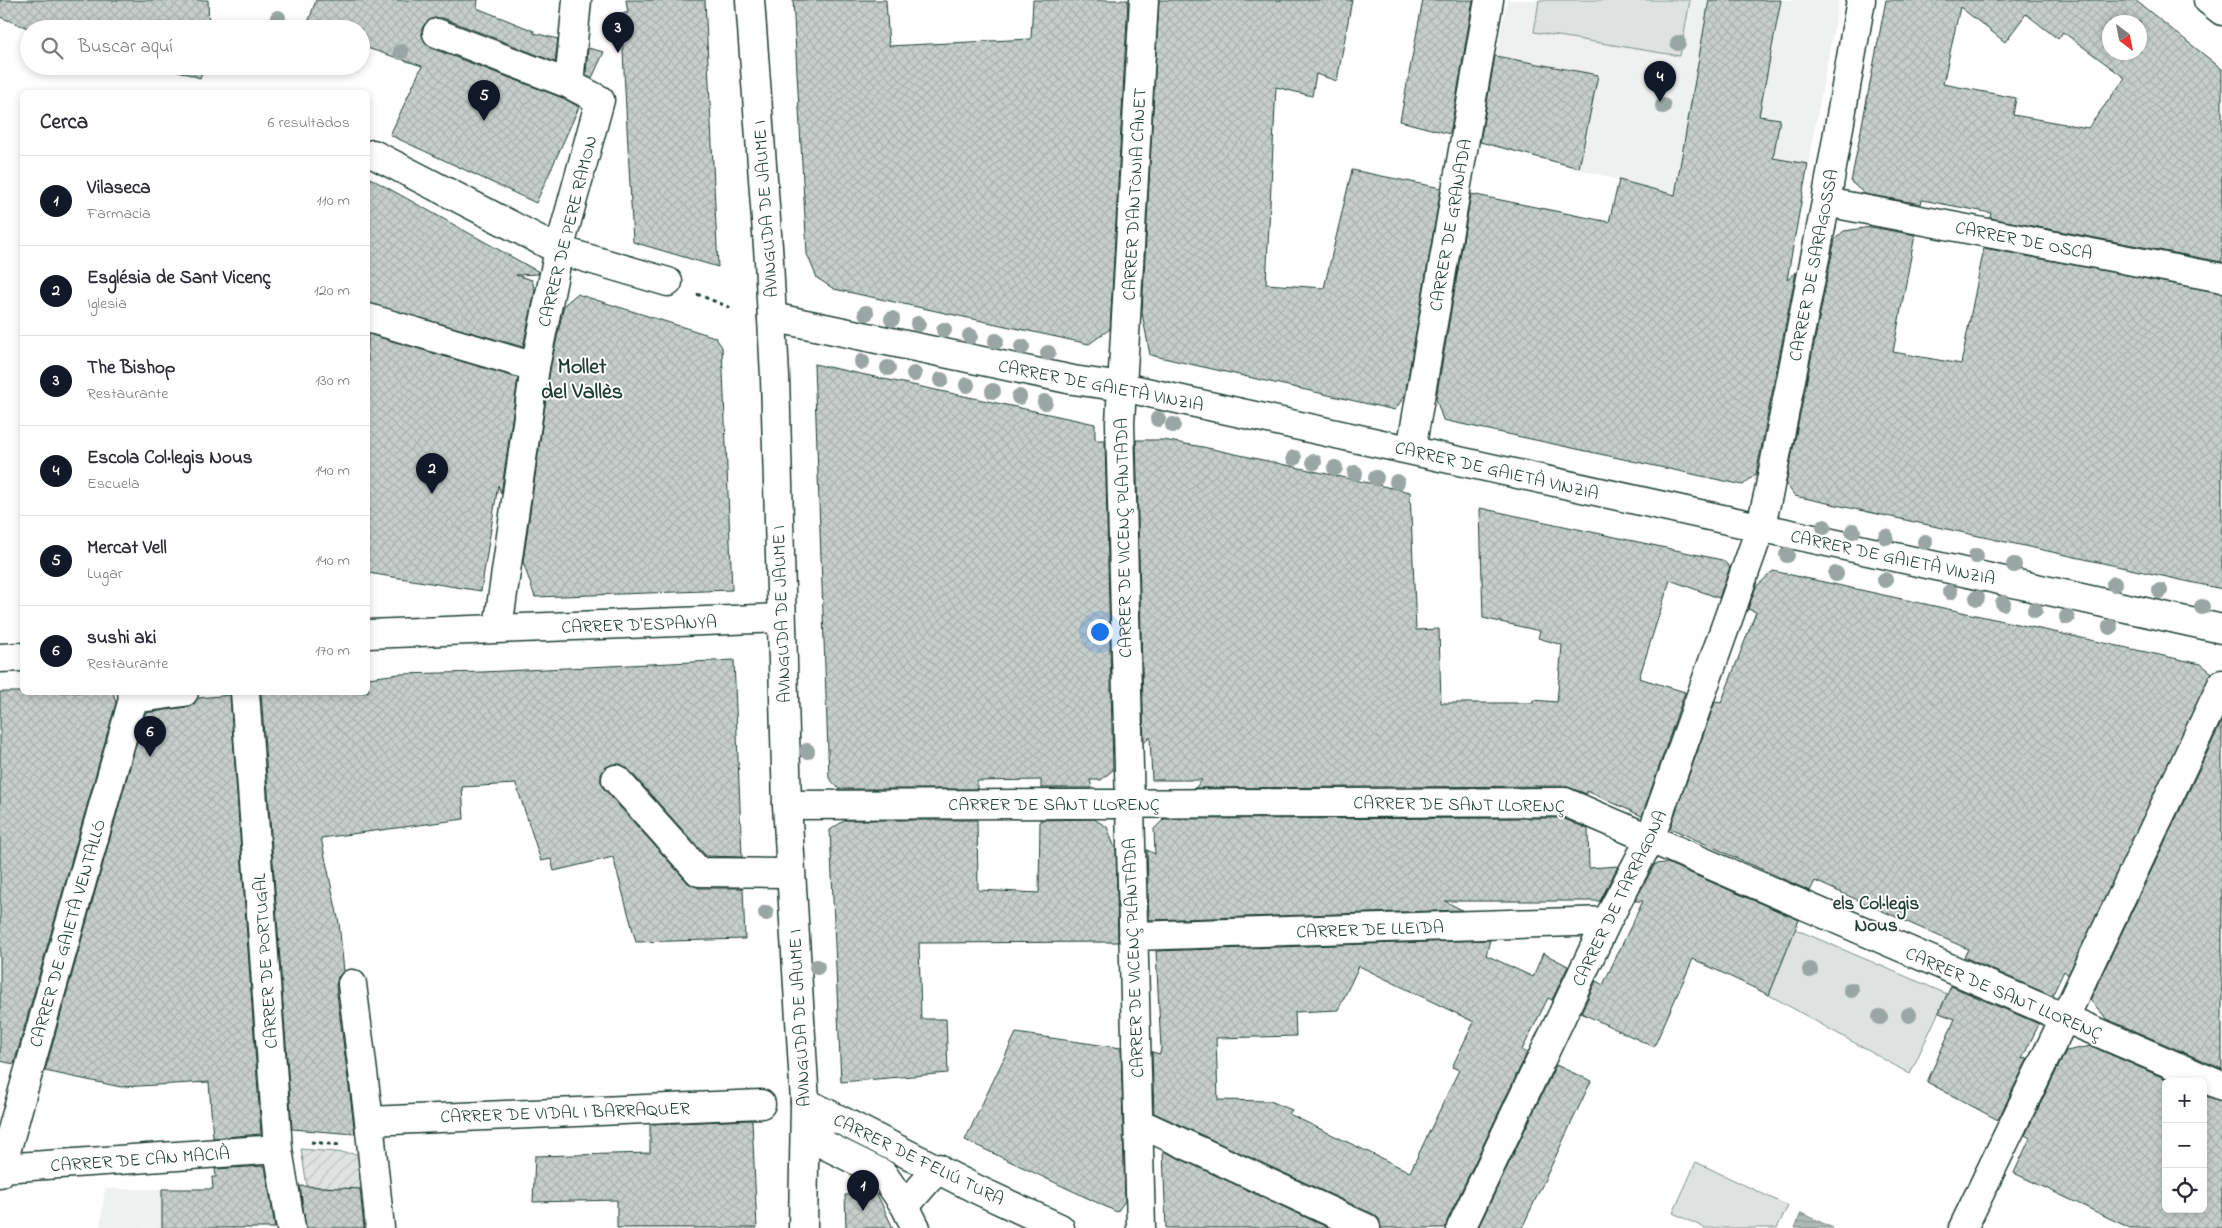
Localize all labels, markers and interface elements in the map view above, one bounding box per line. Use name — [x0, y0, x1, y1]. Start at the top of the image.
pin: 3 — [602, 12, 634, 53]
north arrow — [2102, 15, 2147, 60]
search box — [20, 20, 370, 75]
icon: search — [38, 34, 66, 62]
text: Buscar aquí — [78, 34, 173, 61]
pin: 4 — [1644, 61, 1676, 102]
pin: 5 — [468, 80, 500, 121]
street label: CARRER D'ANTÒNIA CANET — [1117, 87, 1155, 301]
text: Cerca — [40, 108, 88, 138]
text: 6 resultados — [267, 111, 350, 135]
street label: AVINGUDA DE JAUME I — [748, 119, 786, 298]
street label: CARRER DE PERE RAMON — [533, 133, 605, 330]
street label: CARRER DE GRANADA — [1424, 137, 1480, 314]
street label: CARRER DE SARAGOSSA — [1784, 167, 1846, 364]
text: Vilaseca — [87, 175, 151, 202]
text: 1 — [53, 189, 59, 213]
text: 110 m — [316, 189, 350, 213]
text: Farmacia — [87, 202, 151, 226]
street label: CARRER DE OSCA — [1953, 216, 2094, 268]
text: Església de Sant Vicenç — [87, 265, 271, 292]
text: 2 — [52, 279, 60, 303]
text: 120 m — [314, 279, 350, 303]
text: Iglesia — [87, 292, 127, 316]
district label: Mollet del Vallès — [541, 352, 623, 409]
street label: CARRER DE GAIETÀ VINZIA — [996, 354, 1206, 420]
text: The Bishop — [87, 355, 175, 382]
text: 3 — [53, 369, 59, 393]
text: 130 m — [315, 369, 350, 393]
text: Restaurante — [87, 382, 168, 406]
street label: CARRER DE VICENÇ PLANTADA — [1110, 418, 1140, 658]
street label: CARRER DE GAIETÀ VINZIA — [1392, 436, 1601, 508]
text: Escola Col·legis Nous — [87, 445, 252, 472]
pin: 2 — [416, 453, 448, 494]
text: 4 — [53, 459, 59, 483]
text: 140 m — [315, 459, 350, 483]
text: Escuela — [87, 472, 140, 496]
street label: AVINGUDA DE JAUME I — [767, 525, 799, 703]
street label: CARRER DE GAIETÀ VINZIA — [1788, 525, 1997, 593]
text: Mercat Vell — [87, 535, 167, 562]
text: 5 — [51, 549, 61, 573]
text: 140 m — [315, 549, 350, 573]
text: Lugar — [87, 562, 123, 586]
street label: CARRER D'ESPANYA — [561, 610, 717, 642]
your location — [1087, 619, 1113, 645]
text: sushi aki — [87, 625, 156, 652]
text: 6 — [52, 639, 60, 663]
text: 170 m — [315, 639, 350, 663]
text: Restaurante — [87, 652, 168, 676]
pin: 6 — [134, 716, 166, 757]
street label: CARRER DE SANT LLORENÇ — [1353, 791, 1565, 821]
street label: CARRER DE SANT LLORENÇ — [948, 793, 1160, 819]
street label: CARRER DE TARRAGONA — [1567, 806, 1675, 991]
street label: CARRER DE GAIETÀ VENTALLÓ — [24, 816, 114, 1051]
street label: CARRER DE VICENÇ PLANTADA — [1118, 838, 1152, 1078]
street label: CARRER DE PORTUGAL — [248, 872, 286, 1049]
district label: els Col·legis Nous — [1833, 891, 1920, 940]
street label: CARRER DE LLEIDA — [1296, 915, 1444, 947]
street label: AVINGUDA DE JAUME I — [783, 928, 819, 1107]
street label: CARRER DE SANT LLORENÇ — [1901, 942, 2106, 1048]
map controls — [2162, 1078, 2207, 1213]
button: + — [2162, 1078, 2207, 1123]
street label: CARRER DE VIDAL I BARRAQUER — [440, 1097, 690, 1131]
street label: CARRER DE FELIÚ TURA — [828, 1108, 1008, 1213]
button: − — [2162, 1123, 2207, 1168]
street label: CARRER DE CAN MACIÀ — [50, 1142, 231, 1180]
button: locate — [2162, 1168, 2207, 1213]
pin: 1 — [847, 1170, 879, 1211]

